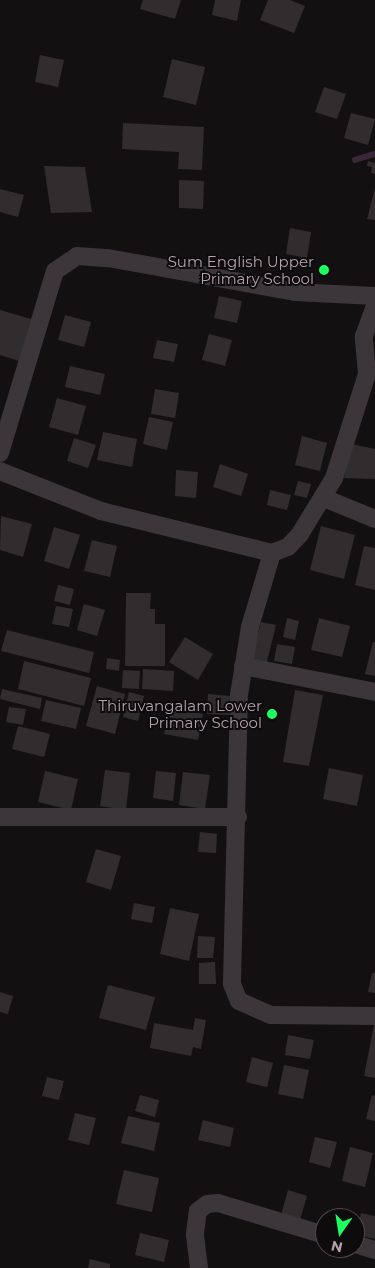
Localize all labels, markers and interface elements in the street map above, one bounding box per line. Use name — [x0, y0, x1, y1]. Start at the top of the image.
place label: Sum English Upper Primary School — [168, 252, 314, 287]
marker: Sum English Upper Primary School — [318, 264, 330, 276]
place label: Thiruvangalam Lower Primary School — [99, 696, 262, 731]
marker: Thiruvangalam Lower Primary School — [266, 708, 278, 720]
north arrow — [315, 1208, 365, 1258]
text: N — [329, 1237, 344, 1257]

